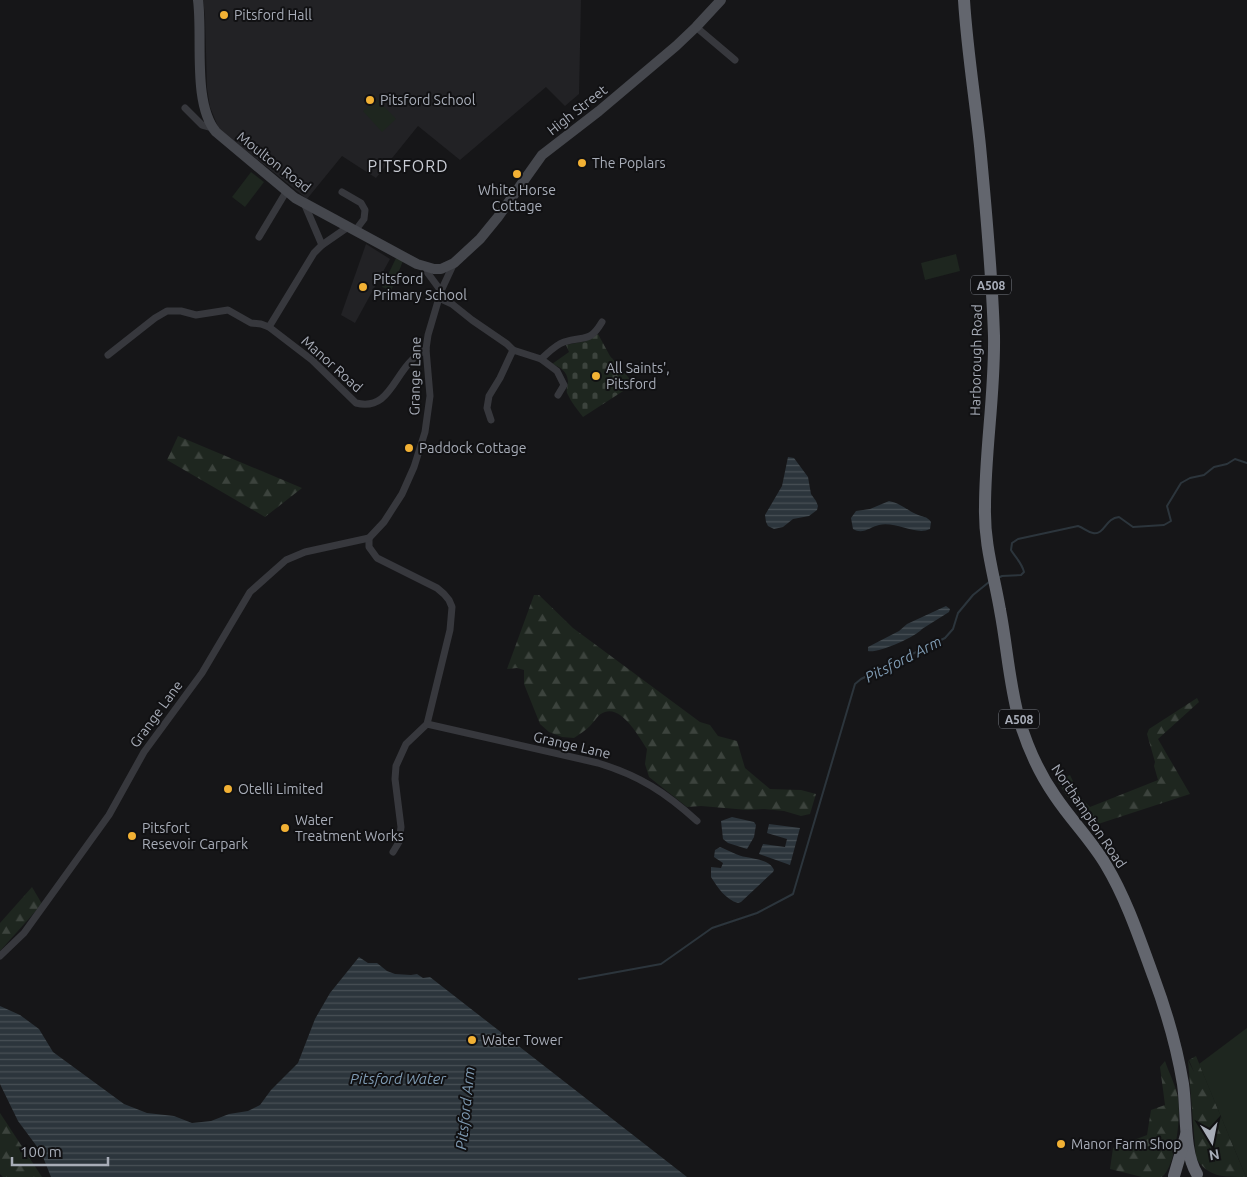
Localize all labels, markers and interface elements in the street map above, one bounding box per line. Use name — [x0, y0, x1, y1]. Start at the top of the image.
place label: Pitsford Hall — [234, 7, 312, 23]
marker: Pitsford Hall — [218, 9, 230, 21]
street label: High Street — [544, 81, 610, 138]
place label: Pitsford School — [380, 92, 476, 108]
marker: Pitsford School — [364, 94, 376, 106]
street label: Moulton Road — [234, 128, 314, 196]
place label: The Poplars — [592, 155, 666, 171]
district label: PITSFORD — [367, 157, 449, 175]
marker: The Poplars — [576, 157, 588, 169]
marker: White Horse Cottage — [511, 168, 523, 180]
place label: White Horse Cottage — [478, 182, 556, 214]
place label: Pitsford Primary School — [373, 271, 467, 303]
road number: A508 — [971, 276, 1011, 294]
marker: Pitsford Primary School — [357, 281, 369, 293]
street label: Harborough Road — [967, 304, 985, 416]
street label: Manor Road — [298, 333, 366, 395]
street label: Grange Lane — [406, 336, 424, 416]
place label: All Saints', Pitsford — [606, 360, 670, 392]
marker: All Saints', Pitsford — [590, 370, 602, 382]
place label: Paddock Cottage — [419, 440, 527, 456]
marker: Paddock Cottage — [403, 442, 415, 454]
water label: Pitsford Arm — [862, 632, 944, 686]
street label: Grange Lane — [126, 677, 186, 751]
road number: A508 — [999, 710, 1039, 729]
street label: Grange Lane — [532, 728, 612, 762]
street label: Northampton Road — [1048, 761, 1130, 871]
place label: Otelli Limited — [238, 781, 323, 797]
marker: Otelli Limited — [222, 783, 234, 795]
place label: Water Treatment Works — [295, 812, 404, 844]
place label: Pitsfort Resevoir Carpark — [142, 820, 248, 852]
marker: Water Treatment Works — [279, 822, 291, 834]
marker: Pitsfort Resevoir Carpark — [126, 830, 138, 842]
place label: Water Tower — [482, 1032, 563, 1048]
marker: Water Tower — [466, 1034, 478, 1046]
water label: Pitsford Arm — [452, 1066, 478, 1150]
water label: Pitsford Water — [350, 1070, 447, 1087]
north arrow — [1187, 1117, 1237, 1167]
scale bar — [12, 1134, 109, 1166]
place label: Manor Farm Shop — [1071, 1136, 1181, 1152]
marker: Manor Farm Shop — [1055, 1138, 1067, 1150]
text: 100 m — [20, 1143, 62, 1160]
text: N — [1208, 1146, 1221, 1164]

